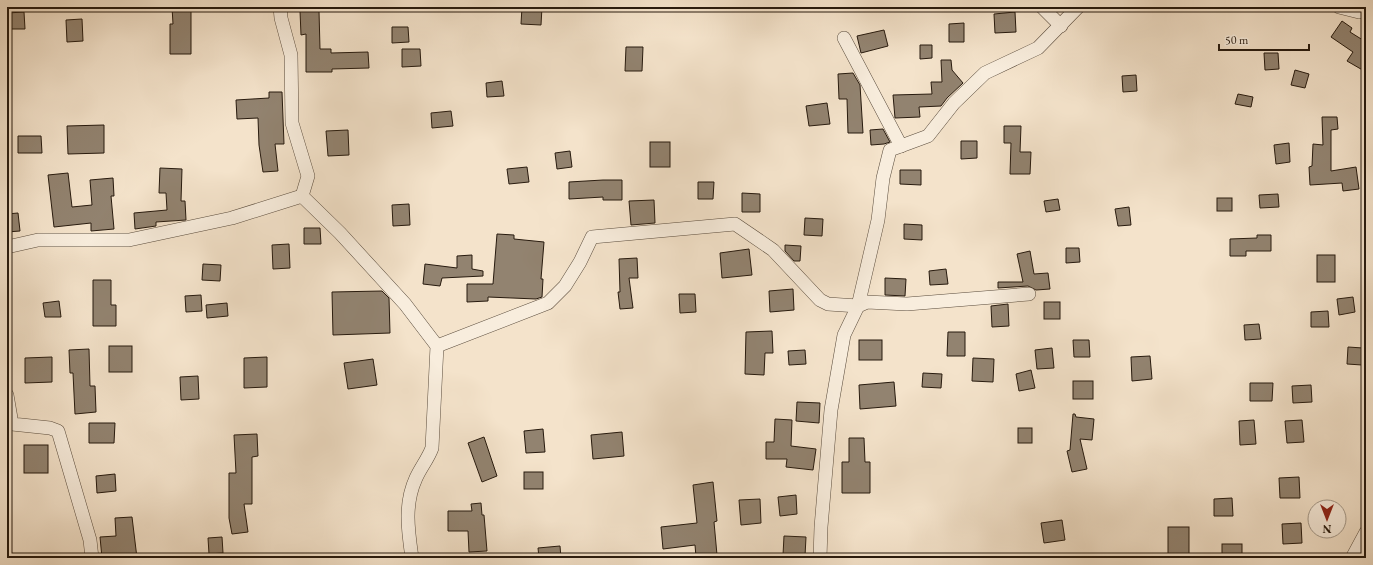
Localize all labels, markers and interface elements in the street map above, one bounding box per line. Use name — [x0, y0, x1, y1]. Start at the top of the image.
scale bar — [1219, 26, 1309, 52]
text: 50 m — [1225, 32, 1249, 48]
north arrow — [1307, 499, 1347, 539]
text: N — [1322, 522, 1331, 536]

